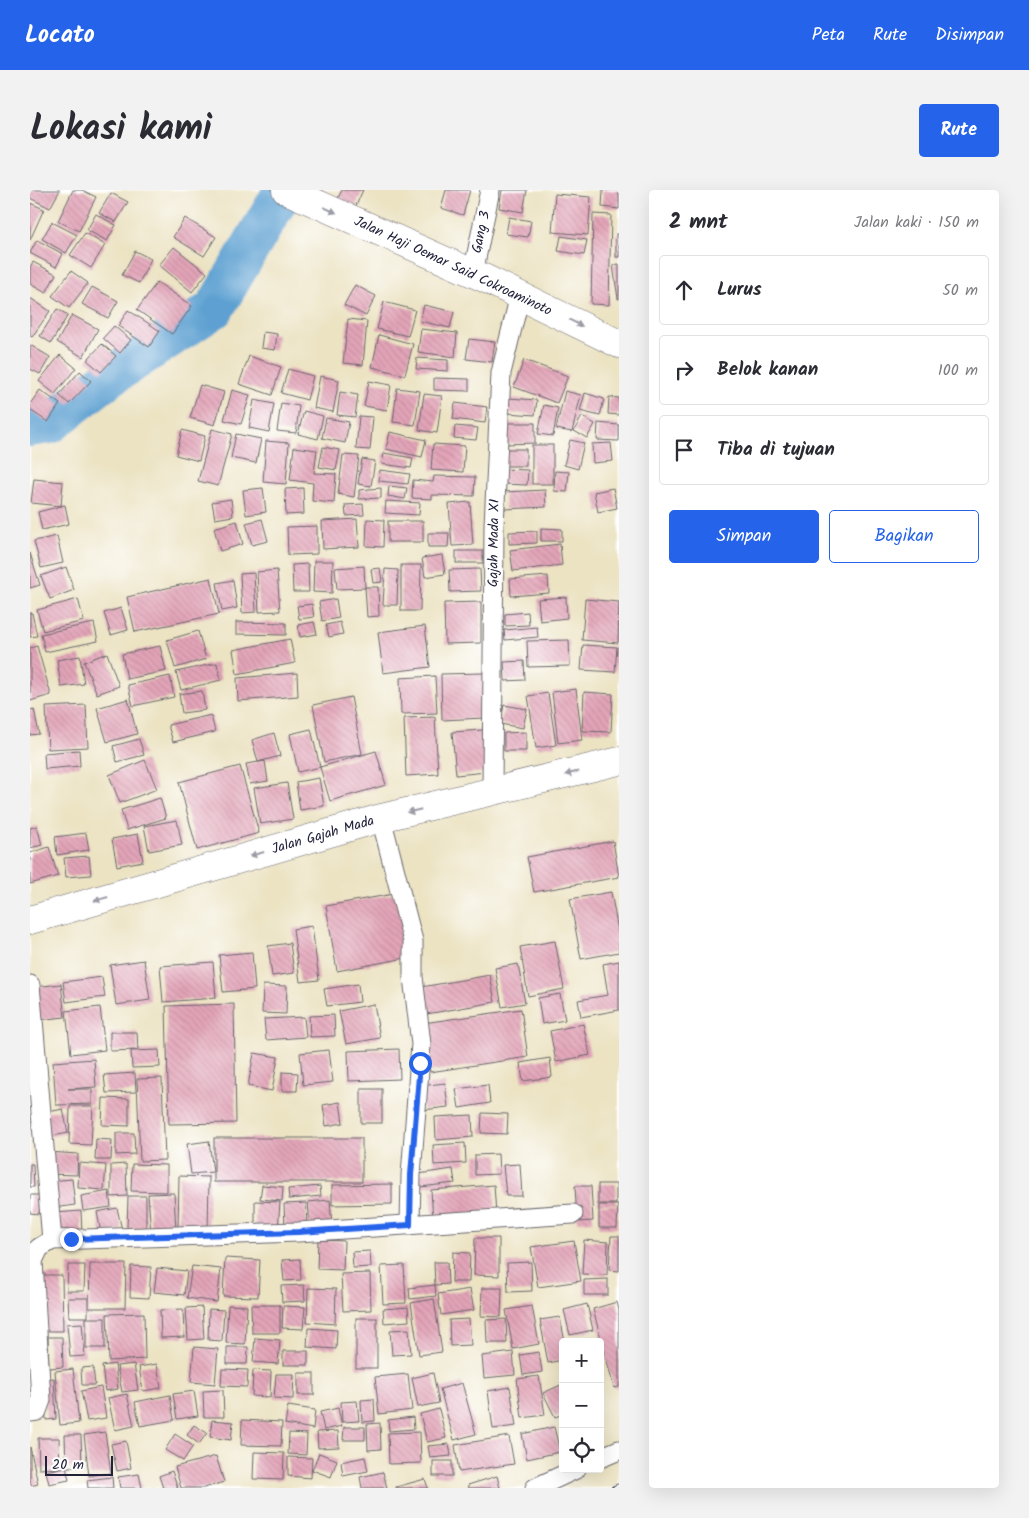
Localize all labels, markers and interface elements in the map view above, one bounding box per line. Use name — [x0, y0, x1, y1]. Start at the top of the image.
text: Locato — [25, 16, 95, 55]
text: Peta — [812, 21, 845, 50]
text: Rute — [873, 21, 907, 50]
text: Disimpan — [935, 21, 1004, 50]
text: Lokasi kami — [30, 102, 212, 158]
button: Rute — [919, 104, 999, 157]
one-way arrow — [323, 206, 337, 214]
text: 2 mnt — [669, 206, 728, 239]
street label: Gang 3 — [466, 209, 496, 255]
street label: Jalan Haji Oemar Said Cokroaminoto — [350, 210, 556, 322]
text: Jalan kaki · 150 m — [854, 210, 979, 235]
text: Lurus — [717, 275, 762, 305]
icon: ahead — [670, 276, 698, 304]
text: 50 m — [942, 278, 978, 303]
one-way arrow — [569, 319, 583, 327]
text: Belok kanan — [717, 355, 818, 385]
icon: right — [670, 356, 698, 384]
text: 100 m — [938, 358, 978, 383]
text: Tiba di tujuan — [717, 435, 835, 465]
icon: arrive — [670, 436, 698, 464]
street label: Gajah Mada XI — [482, 499, 506, 587]
button: Simpan — [669, 510, 819, 563]
button: Bagikan — [829, 510, 979, 563]
one-way arrow — [564, 769, 579, 777]
one-way arrow — [405, 807, 421, 815]
street label: Jalan Gajah Mada — [269, 810, 377, 860]
one-way arrow — [250, 850, 265, 858]
one-way arrow — [93, 896, 108, 904]
route start — [409, 1052, 432, 1075]
route end — [60, 1228, 83, 1251]
map controls — [559, 1338, 604, 1473]
button: + — [559, 1338, 604, 1383]
button: − — [559, 1383, 604, 1428]
button: locate — [559, 1428, 604, 1473]
scale bar — [45, 1453, 112, 1476]
text: 20 m — [52, 1454, 84, 1476]

